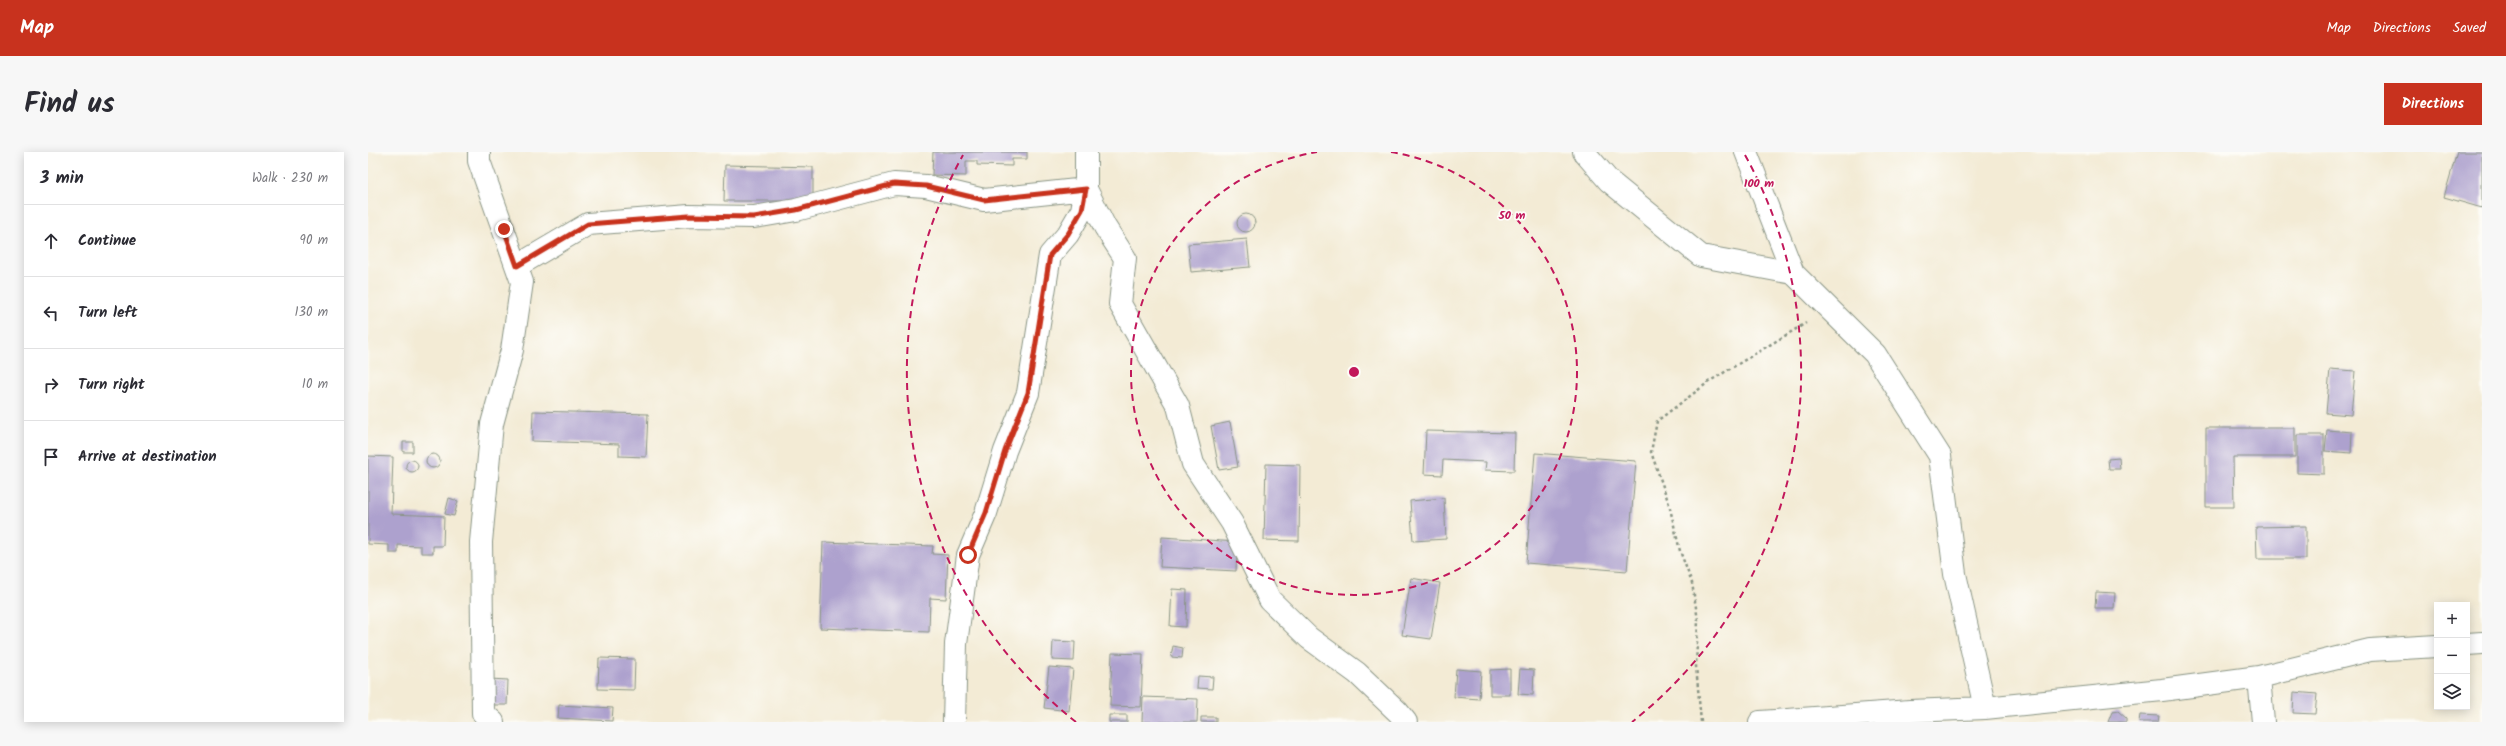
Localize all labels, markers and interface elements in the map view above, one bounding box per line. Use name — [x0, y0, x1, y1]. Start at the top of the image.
text: Map — [20, 13, 54, 43]
text: Map — [2326, 17, 2351, 39]
text: Directions — [2373, 17, 2431, 39]
text: Saved — [2453, 17, 2486, 39]
text: Find us — [24, 82, 115, 127]
button: Directions — [2384, 83, 2482, 125]
text: 3 min — [40, 165, 84, 192]
text: Walk · 230 m — [252, 168, 328, 189]
text: 100 m — [1744, 174, 1774, 193]
text: 50 m — [1498, 206, 1526, 225]
route end — [495, 220, 513, 238]
text: Continue — [78, 229, 136, 253]
icon: ahead — [40, 230, 62, 252]
text: 90 m — [300, 230, 328, 251]
text: Turn left — [78, 301, 138, 325]
icon: left — [40, 302, 62, 324]
text: 130 m — [294, 302, 328, 323]
centre of rings — [1347, 365, 1361, 379]
text: Turn right — [78, 373, 145, 397]
icon: right — [40, 374, 62, 396]
text: 10 m — [302, 374, 328, 395]
text: Arrive at destination — [78, 445, 217, 469]
icon: arrive — [40, 446, 62, 468]
route start — [959, 546, 977, 564]
map controls — [2434, 602, 2470, 710]
button: + — [2434, 602, 2470, 638]
button: − — [2434, 638, 2470, 674]
button: layers — [2434, 674, 2470, 710]

